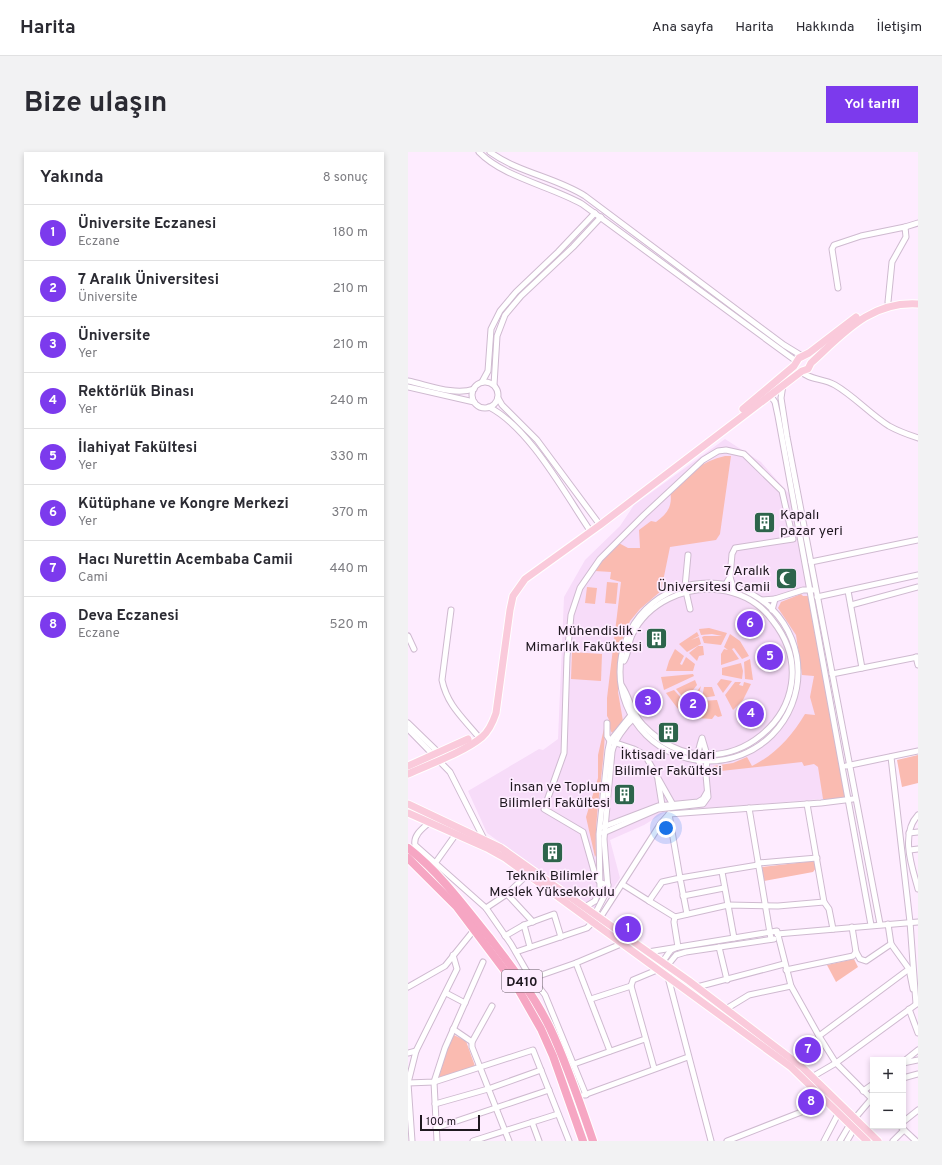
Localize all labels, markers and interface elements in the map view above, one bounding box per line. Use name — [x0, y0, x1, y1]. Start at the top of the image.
text: Harita — [20, 16, 76, 40]
text: Ana sayfa — [652, 19, 713, 36]
text: Harita — [735, 19, 774, 36]
text: Hakkında — [796, 19, 854, 36]
text: İletişim — [876, 19, 922, 36]
text: Bize ulaşın — [24, 86, 167, 122]
button: Yol tarifi — [826, 86, 918, 123]
text: Yakında — [40, 167, 104, 189]
text: 8 sonuç — [323, 170, 368, 186]
text: Üniversite Eczanesi — [78, 215, 216, 234]
text: 1 — [50, 225, 56, 241]
text: 180 m — [333, 225, 368, 241]
text: Eczane — [78, 234, 120, 250]
text: 7 Aralık Üniversitesi — [78, 271, 219, 290]
text: 2 — [49, 281, 57, 297]
text: 210 m — [333, 281, 368, 297]
text: Üniversite — [78, 290, 137, 306]
text: Üniversite — [78, 327, 150, 346]
text: 3 — [49, 337, 57, 353]
text: 210 m — [333, 337, 368, 353]
text: Yer — [78, 346, 97, 362]
text: Rektörlük Binası — [78, 383, 194, 402]
text: 4 — [49, 393, 57, 409]
text: 240 m — [330, 393, 368, 409]
text: Yer — [78, 402, 97, 418]
text: İlahiyat Fakültesi — [78, 439, 197, 458]
text: 5 — [49, 449, 57, 465]
text: 330 m — [330, 449, 368, 465]
text: Yer — [78, 458, 97, 474]
text: Kütüphane ve Kongre Merkezi — [78, 495, 289, 514]
text: 6 — [49, 505, 57, 521]
text: 370 m — [331, 505, 368, 521]
place label: Kapalı pazar yeri — [780, 507, 843, 540]
building icon: Kapalı pazar yeri — [751, 509, 777, 535]
text: Yer — [78, 514, 97, 530]
text: Hacı Nurettin Acembaba Camii — [78, 551, 293, 570]
text: 7 — [50, 561, 56, 577]
text: 440 m — [329, 561, 368, 577]
place label: 7 Aralık Üniversitesi Camii — [657, 563, 770, 596]
mosque icon: 7 Aralık Üniversitesi Camii — [773, 565, 799, 591]
text: Cami — [78, 570, 108, 586]
text: Deva Eczanesi — [78, 607, 179, 626]
pin: 6 — [737, 609, 763, 639]
text: 8 — [49, 617, 57, 633]
text: 520 m — [330, 617, 368, 633]
place label: Mühendislik - Mimarlık Faküktesi — [525, 623, 642, 656]
building icon: Mühendislik - Mimarlık Faküktesi — [644, 625, 670, 651]
text: Eczane — [78, 626, 120, 642]
pin: 5 — [757, 642, 783, 672]
pin: 3 — [635, 687, 661, 717]
pin: 2 — [680, 690, 706, 720]
pin: 4 — [738, 699, 764, 729]
building icon: İktisadi ve İdari Bilimler Fakültesi — [655, 719, 681, 745]
place label: İktisadi ve İdari Bilimler Fakültesi — [614, 746, 722, 780]
place label: İnsan ve Toplum Bilimleri Fakültesi — [499, 778, 610, 812]
building icon: İnsan ve Toplum Bilimleri Fakültesi — [612, 781, 638, 807]
your location — [656, 818, 676, 838]
building icon: Teknik Bilimler Meslek Yüksekokulu — [539, 840, 565, 866]
place label: Teknik Bilimler Meslek Yüksekokulu — [489, 868, 615, 901]
pin: 1 — [615, 914, 641, 944]
road number: D410 — [502, 970, 542, 992]
pin: 7 — [795, 1035, 821, 1065]
map controls — [870, 1057, 906, 1129]
button: + — [870, 1057, 906, 1093]
pin: 8 — [798, 1087, 824, 1117]
button: − — [870, 1093, 906, 1129]
scale bar — [420, 1113, 480, 1132]
text: 100 m — [426, 1115, 456, 1129]

